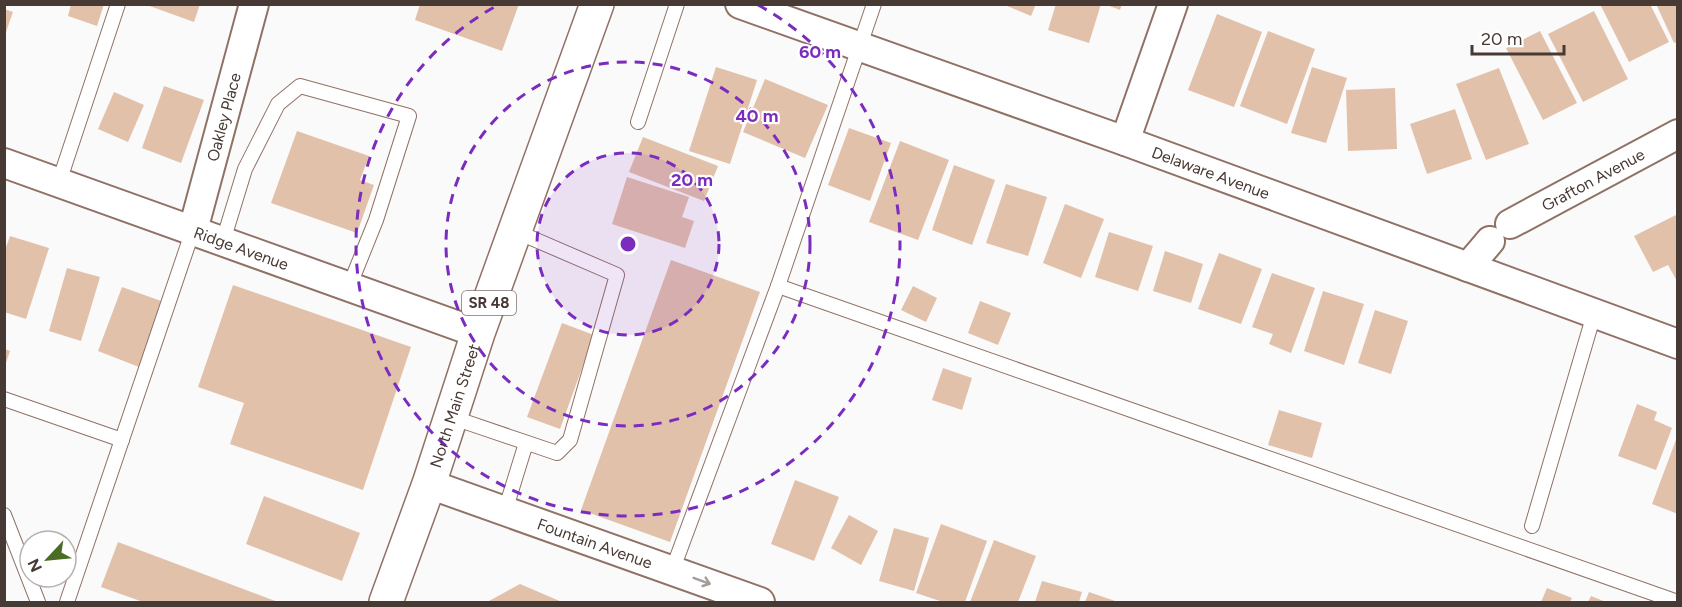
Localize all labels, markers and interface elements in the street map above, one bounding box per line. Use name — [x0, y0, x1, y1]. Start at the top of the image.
scale bar — [1472, 18, 1564, 56]
text: 20 m — [1481, 28, 1522, 50]
text: 60 m — [799, 41, 841, 63]
street label: Oakley Place — [202, 70, 245, 164]
text: 40 m — [735, 105, 779, 127]
street label: Delaware Avenue — [1149, 142, 1273, 203]
street label: Grafton Avenue — [1538, 144, 1648, 215]
text: 20 m — [671, 169, 713, 191]
street label: Ridge Avenue — [191, 222, 291, 274]
centre of rings — [618, 234, 638, 254]
road number: SR 48 — [462, 291, 516, 315]
street label: North Main Street — [425, 341, 483, 470]
street label: Fountain Avenue — [535, 514, 655, 572]
north arrow — [18, 529, 78, 589]
text: N — [24, 556, 46, 575]
one-way arrow — [692, 577, 711, 588]

